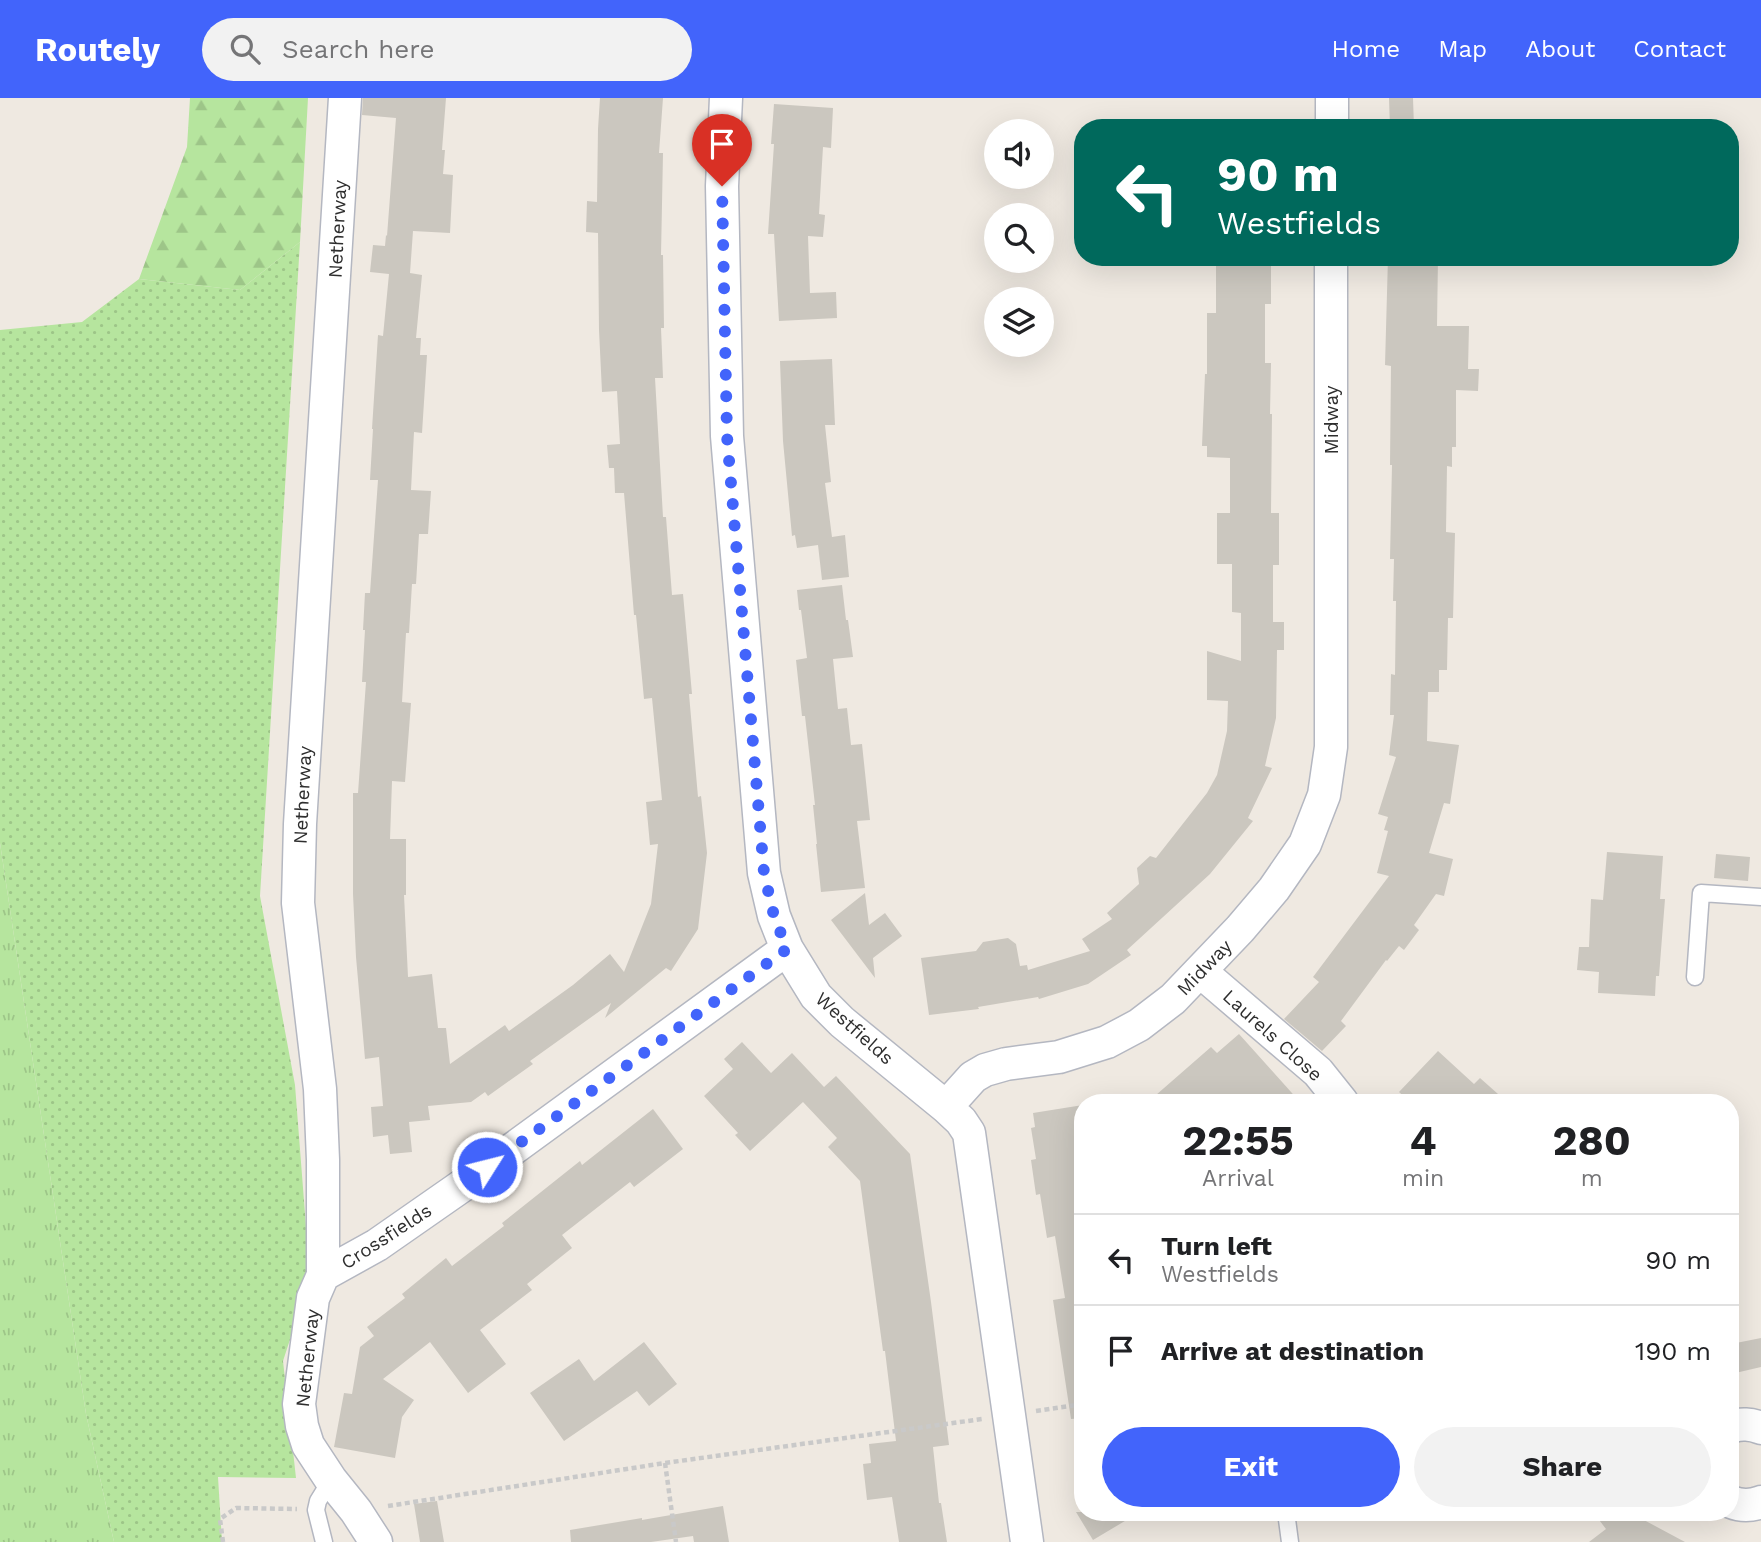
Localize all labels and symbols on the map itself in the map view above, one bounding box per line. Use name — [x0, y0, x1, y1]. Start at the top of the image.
pin — [692, 114, 752, 186]
street label: Netherway — [323, 179, 352, 279]
street label: Midway — [1320, 385, 1343, 454]
street label: Netherway — [288, 745, 317, 845]
street label: Midway — [1172, 934, 1237, 1000]
street label: Laurels Close — [1218, 985, 1327, 1086]
street label: Westfields — [811, 987, 899, 1070]
position arrow — [450, 1130, 524, 1204]
street label: Crossfields — [337, 1199, 436, 1274]
street label: Netherway — [291, 1308, 324, 1408]

